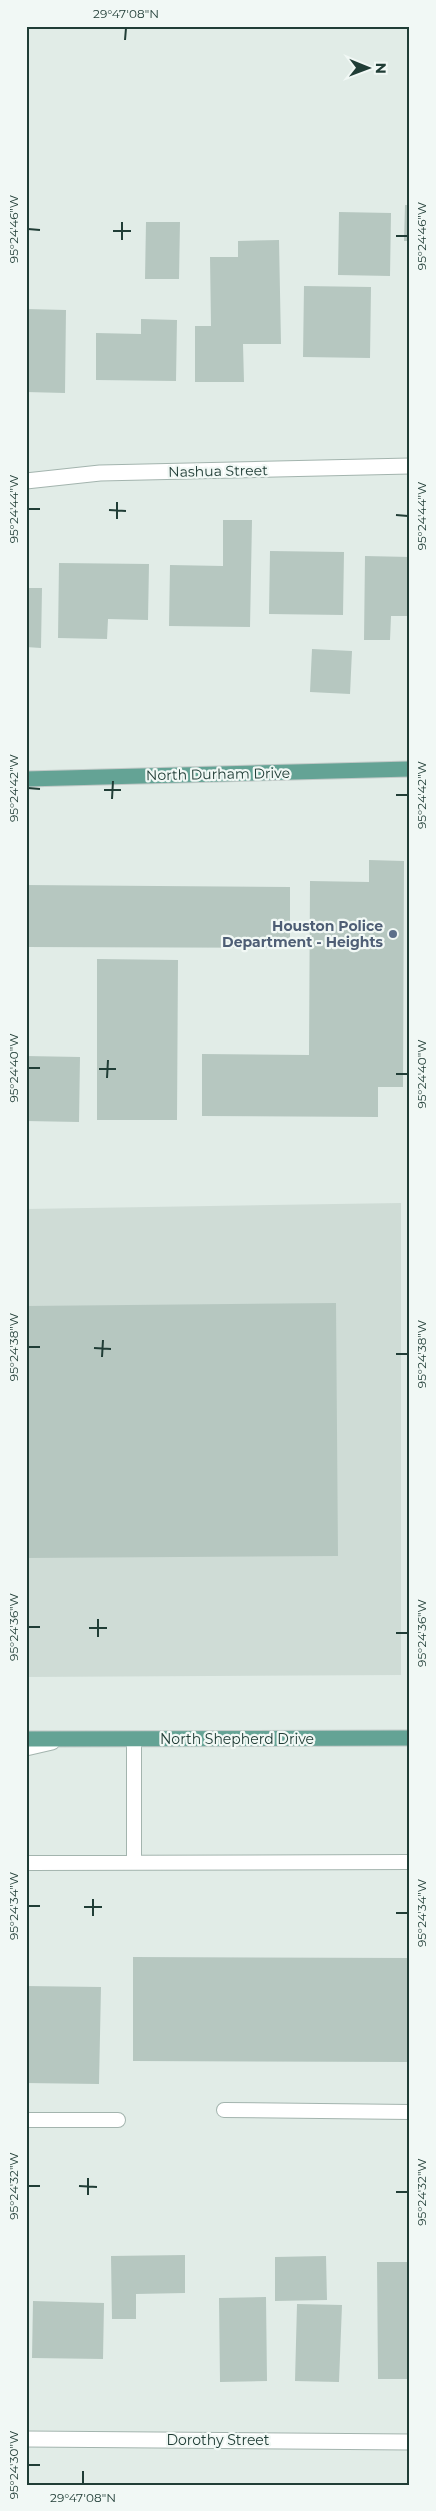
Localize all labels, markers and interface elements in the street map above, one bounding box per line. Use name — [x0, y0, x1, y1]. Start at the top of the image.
text: 29°47'08"N — [93, 6, 159, 21]
north arrow — [344, 42, 394, 92]
text: N — [372, 62, 390, 74]
text: 95°24'46"W — [6, 195, 21, 263]
text: 95°24'46"W — [414, 202, 429, 270]
street label: Nashua Street — [168, 461, 268, 481]
text: 95°24'44"W — [6, 475, 21, 543]
text: 95°24'44"W — [414, 482, 429, 550]
text: 95°24'42"W — [6, 754, 21, 822]
text: 95°24'42"W — [414, 761, 429, 829]
street label: North Durham Drive — [146, 764, 290, 784]
place label: Houston Police Department - Heights — [222, 917, 384, 951]
marker: Houston Police Department - Heights — [387, 928, 399, 940]
text: 95°24'40"W — [6, 1033, 21, 1103]
text: 95°24'40"W — [414, 1039, 429, 1109]
text: 95°24'38"W — [6, 1313, 21, 1381]
text: 95°24'38"W — [414, 1320, 429, 1388]
text: 95°24'36"W — [6, 1593, 21, 1661]
text: 95°24'36"W — [414, 1599, 429, 1667]
street label: North Shepherd Drive — [160, 1730, 314, 1748]
text: 95°24'34"W — [6, 1872, 21, 1940]
text: 95°24'34"W — [414, 1879, 429, 1947]
text: 95°24'32"W — [6, 2152, 21, 2220]
text: 95°24'32"W — [414, 2158, 429, 2226]
text: 95°24'30"W — [6, 2431, 21, 2499]
street label: Dorothy Street — [166, 2431, 270, 2449]
text: 29°47'08"N — [50, 2490, 116, 2505]

